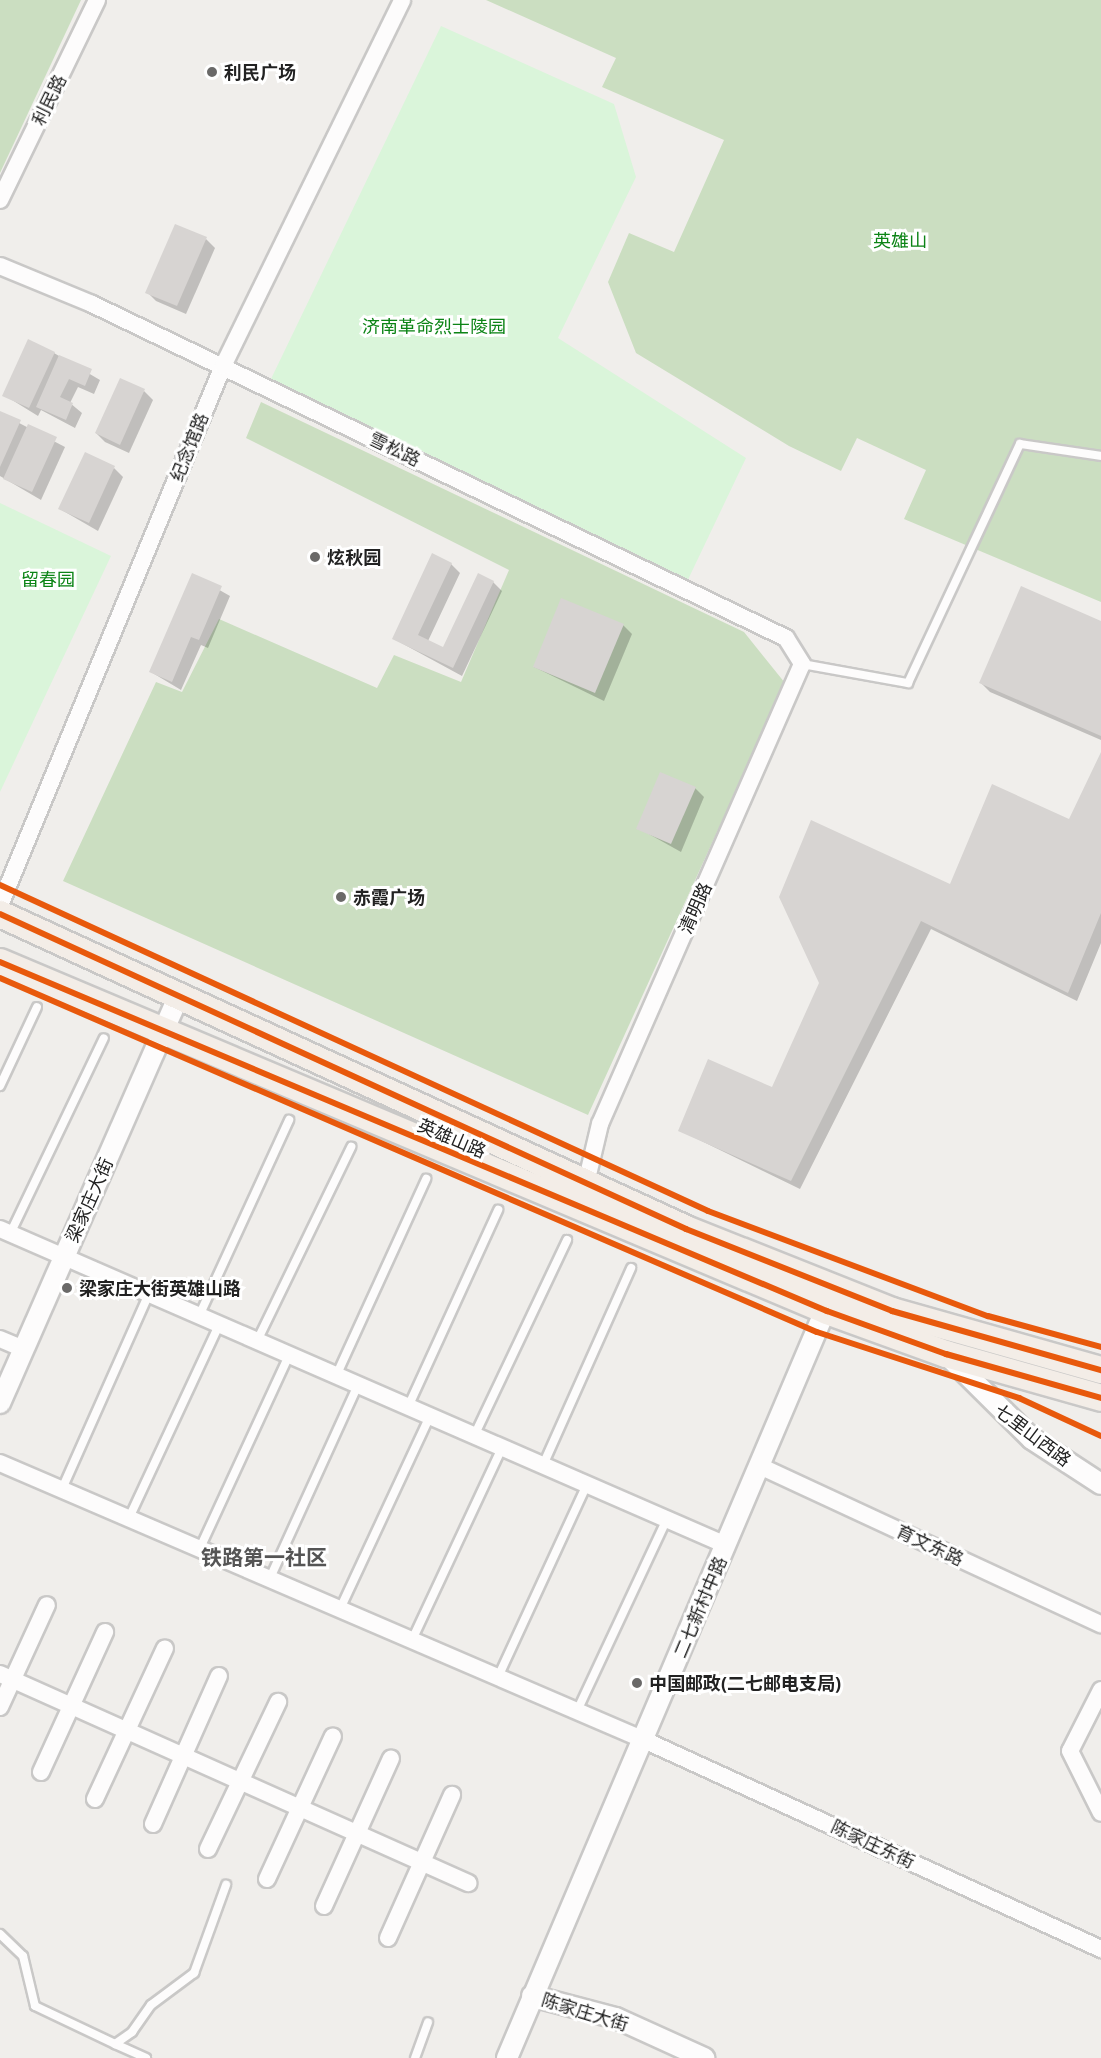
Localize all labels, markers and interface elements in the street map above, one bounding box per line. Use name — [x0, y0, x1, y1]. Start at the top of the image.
place label: 利民广场 — [224, 61, 296, 83]
marker: 利民广场 — [205, 65, 219, 79]
street label: 利民路 — [27, 71, 71, 129]
park label: 英雄山 — [873, 229, 927, 251]
park label: 济南革命烈士陵园 — [362, 315, 506, 337]
street label: 纪念馆路 — [166, 410, 212, 484]
street label: 雪松路 — [366, 427, 424, 471]
place label: 炫秋园 — [327, 546, 381, 568]
marker: 炫秋园 — [308, 550, 322, 564]
park label: 留春园 — [21, 568, 75, 590]
street label: 清明路 — [674, 879, 716, 937]
place label: 赤霞广场 — [353, 886, 425, 908]
marker: 赤霞广场 — [334, 890, 348, 904]
street label: 英雄山路 — [415, 1114, 489, 1162]
street label: 梁家庄大街 — [61, 1154, 117, 1246]
place label: 梁家庄大街英雄山路 — [79, 1277, 241, 1299]
marker: 梁家庄大街英雄山路 — [60, 1281, 74, 1295]
street label: 七里山西路 — [991, 1399, 1075, 1471]
street label: 育文东路 — [893, 1520, 967, 1570]
district label: 铁路第一社区 — [201, 1544, 327, 1570]
street label: 二七新村中路 — [669, 1553, 731, 1661]
place label: 中国邮政(二七邮电支局) — [649, 1672, 841, 1694]
marker: 中国邮政(二七邮电支局) — [630, 1676, 644, 1690]
street label: 陈家庄东街 — [828, 1815, 918, 1873]
street label: 陈家庄大街 — [539, 1989, 631, 2035]

